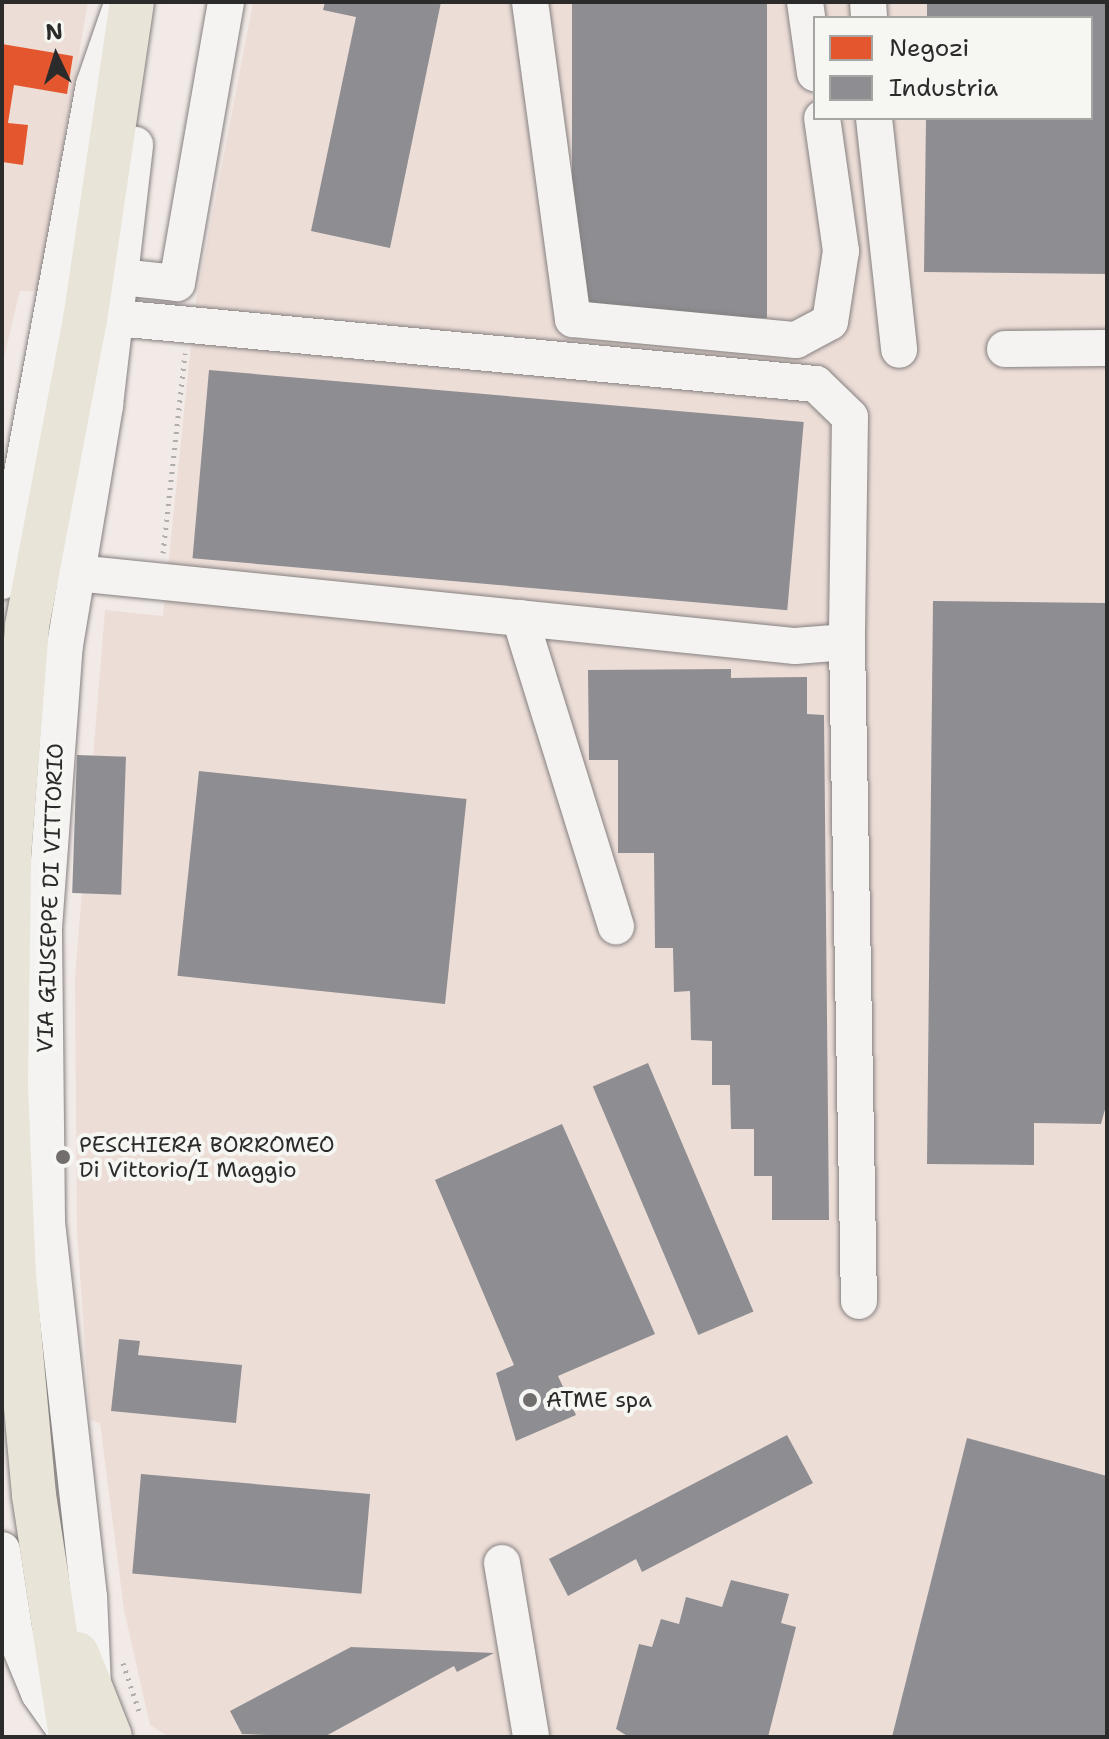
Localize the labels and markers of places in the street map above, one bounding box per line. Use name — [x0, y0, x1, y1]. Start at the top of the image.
place label: PESCHIERA BORROMEO Di Vittorio/I Maggio — [79, 1131, 335, 1182]
marker: PESCHIERA BORROMEO Di Vittorio/I Maggio — [54, 1148, 72, 1166]
place label: ATME spa — [546, 1387, 652, 1413]
marker: ATME spa — [521, 1391, 539, 1409]

